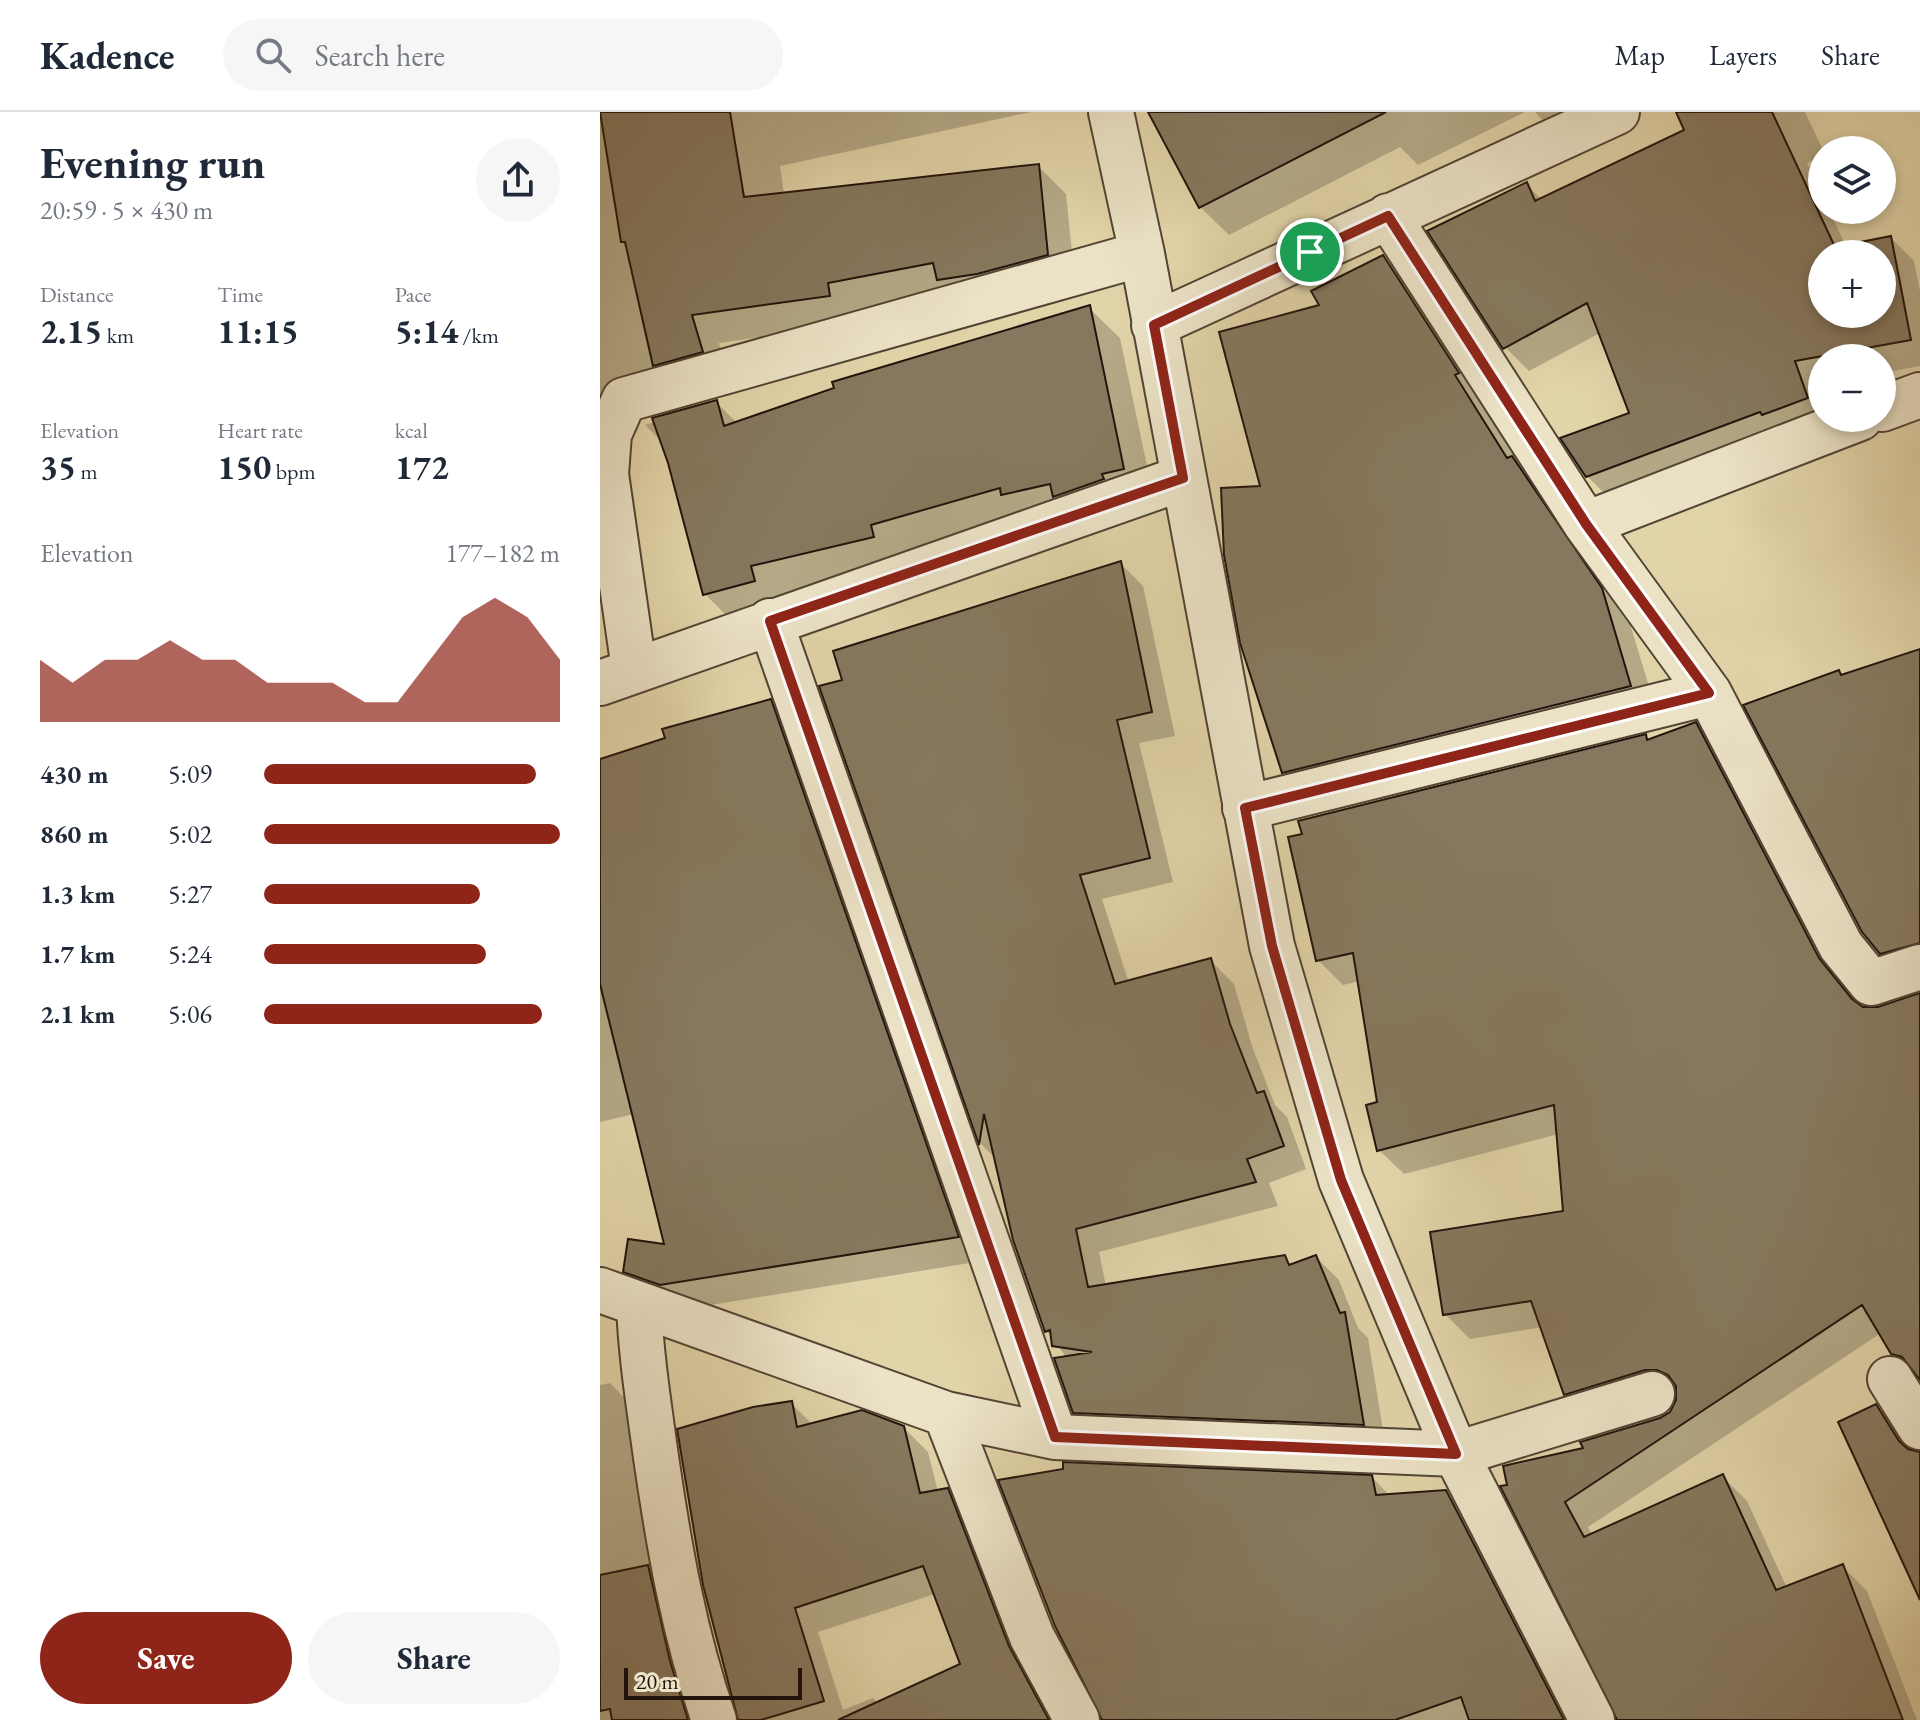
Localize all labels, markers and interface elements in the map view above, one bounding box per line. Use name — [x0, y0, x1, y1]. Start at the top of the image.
search box — [223, 19, 783, 91]
text: Kadence — [40, 31, 175, 80]
icon: search — [251, 33, 295, 77]
text: Search here — [315, 36, 445, 75]
text: Map — [1615, 37, 1665, 73]
text: Layers — [1709, 37, 1777, 73]
text: Share — [1821, 37, 1880, 73]
text: Evening run — [40, 134, 265, 191]
map controls — [1808, 136, 1896, 432]
button: layers — [1808, 136, 1896, 224]
button: share — [476, 138, 560, 222]
text: 20:59 · 5 × 430 m — [40, 193, 213, 227]
pin — [1276, 218, 1344, 286]
icon: arrive — [1288, 230, 1332, 274]
button: + — [1808, 240, 1896, 328]
text: Distance — [40, 280, 113, 309]
text: Time — [217, 280, 263, 309]
text: Pace — [395, 280, 432, 309]
text: 2.15 — [40, 309, 102, 353]
text: 11:15 — [217, 309, 299, 353]
text: 5:14 — [395, 309, 458, 353]
text: km — [102, 321, 134, 350]
text: /km — [458, 321, 499, 350]
button: − — [1808, 344, 1896, 432]
text: Elevation — [40, 416, 119, 445]
text: Heart rate — [217, 416, 303, 445]
text: kcal — [395, 416, 428, 445]
text: 35 — [40, 445, 76, 489]
text: 150 — [217, 445, 271, 489]
text: 172 — [395, 445, 449, 489]
text: m — [76, 457, 98, 486]
text: bpm — [271, 457, 316, 486]
text: Elevation — [40, 536, 134, 570]
text: 177–182 m — [445, 536, 560, 570]
text: 430 m — [40, 757, 108, 791]
text: 5:09 — [168, 757, 212, 791]
text: 860 m — [40, 817, 108, 851]
text: 5:02 — [168, 817, 212, 851]
text: 1.3 km — [40, 877, 115, 911]
text: 5:27 — [168, 877, 212, 911]
text: 1.7 km — [40, 937, 115, 971]
text: 5:24 — [168, 937, 212, 971]
text: 2.1 km — [40, 997, 115, 1031]
text: 5:06 — [168, 997, 212, 1031]
button: Save — [40, 1612, 292, 1704]
button: Share — [308, 1612, 560, 1704]
scale bar — [624, 1664, 802, 1700]
text: 20 m — [636, 1667, 679, 1696]

